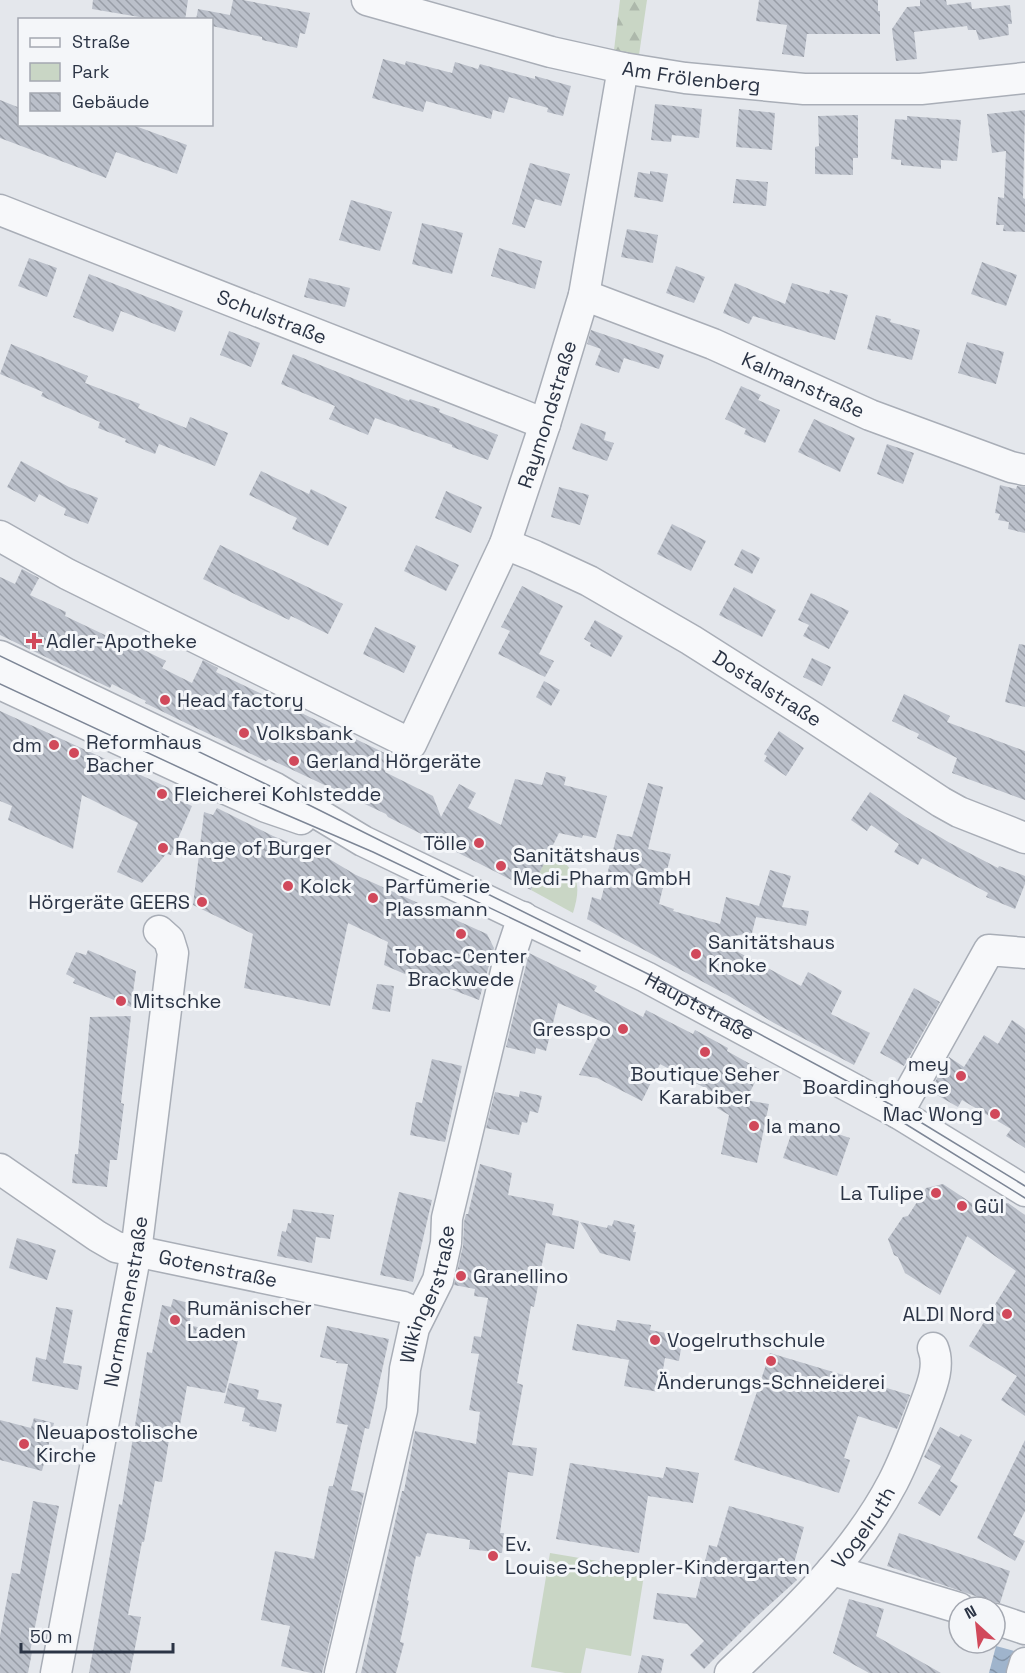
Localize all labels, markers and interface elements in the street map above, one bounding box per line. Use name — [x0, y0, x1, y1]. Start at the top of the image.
legend — [18, 18, 213, 126]
text: Straße — [72, 30, 130, 53]
street label: Am Frölenberg — [620, 55, 762, 98]
text: Park — [72, 60, 110, 83]
text: Gebäude — [72, 90, 150, 113]
street label: Schulstraße — [213, 283, 331, 350]
street label: Raymondstraße — [511, 337, 582, 492]
street label: Kalmanstraße — [738, 346, 869, 424]
place label: Adler-Apotheke — [46, 628, 197, 654]
marker: Adler-Apotheke — [27, 634, 41, 648]
street label: Dostalstraße — [708, 644, 827, 733]
place label: Head factory — [177, 687, 304, 713]
marker: Head factory — [158, 693, 172, 707]
place label: Volksbank — [256, 720, 354, 746]
marker: Volksbank — [237, 726, 251, 740]
place label: Reformhaus Bacher — [86, 729, 202, 778]
place label: dm — [12, 732, 42, 758]
marker: dm — [47, 738, 61, 752]
marker: Reformhaus Bacher — [67, 746, 81, 760]
place label: Gerland Hörgeräte — [306, 748, 481, 774]
marker: Gerland Hörgeräte — [287, 754, 301, 768]
place label: Fleicherei Kohlstedde — [174, 781, 381, 807]
marker: Fleicherei Kohlstedde — [155, 787, 169, 801]
place label: Tölle — [423, 830, 467, 856]
place label: Range of Burger — [175, 835, 332, 861]
marker: Tölle — [472, 836, 486, 850]
marker: Range of Burger — [156, 841, 170, 855]
place label: Sanitätshaus Medi-Pharm GmbH — [513, 842, 691, 891]
marker: Sanitätshaus Medi-Pharm GmbH — [494, 859, 508, 873]
place label: Kolck — [300, 873, 352, 899]
place label: Parfümerie Plassmann — [385, 873, 490, 922]
marker: Kolck — [281, 879, 295, 893]
place label: Hörgeräte GEERS — [28, 889, 190, 915]
marker: Parfümerie Plassmann — [366, 891, 380, 905]
marker: Hörgeräte GEERS — [195, 895, 209, 909]
marker: Tobac-Center Brackwede — [454, 927, 468, 941]
place label: Sanitätshaus Knoke — [708, 929, 835, 978]
place label: Tobac-Center Brackwede — [395, 943, 527, 992]
marker: Sanitätshaus Knoke — [689, 947, 703, 961]
street label: Hauptstraße — [641, 966, 759, 1046]
place label: Mitschke — [133, 988, 221, 1014]
marker: Mitschke — [114, 994, 128, 1008]
place label: Gresspo — [532, 1016, 611, 1042]
marker: Gresspo — [616, 1022, 630, 1036]
marker: Boutique Seher Karabiber — [698, 1045, 712, 1059]
place label: mey Boardinghouse — [803, 1051, 949, 1100]
place label: Boutique Seher Karabiber — [630, 1061, 780, 1110]
marker: mey Boardinghouse — [954, 1069, 968, 1083]
place label: Mac Wong — [883, 1101, 983, 1127]
marker: Mac Wong — [988, 1107, 1002, 1121]
place label: la mano — [766, 1113, 841, 1139]
marker: la mano — [747, 1119, 761, 1133]
place label: La Tulipe — [840, 1180, 924, 1206]
marker: La Tulipe — [929, 1186, 943, 1200]
place label: Gül — [974, 1193, 1004, 1219]
marker: Gül — [955, 1199, 969, 1213]
street label: Normannenstraße — [98, 1215, 153, 1389]
street label: Wikingerstraße — [394, 1225, 460, 1366]
street label: Gotenstraße — [156, 1243, 280, 1293]
place label: Granellino — [473, 1263, 568, 1289]
marker: Granellino — [454, 1269, 468, 1283]
place label: Rumänischer Laden — [187, 1295, 312, 1344]
place label: ALDI Nord — [903, 1301, 995, 1327]
marker: ALDI Nord — [1000, 1307, 1014, 1321]
marker: Rumänischer Laden — [168, 1313, 182, 1327]
place label: Vogelruthschule — [667, 1327, 825, 1353]
marker: Vogelruthschule — [648, 1333, 662, 1347]
marker: Änderungs-Schneiderei — [764, 1354, 778, 1368]
place label: Änderungs-Schneiderei — [657, 1369, 885, 1395]
place label: Neuapostolische Kirche — [36, 1419, 198, 1468]
marker: Neuapostolische Kirche — [17, 1437, 31, 1451]
street label: Vogelruth — [826, 1482, 901, 1574]
place label: Ev. Louise-Scheppler-Kindergarten — [505, 1531, 810, 1580]
marker: Ev. Louise-Scheppler-Kindergarten — [486, 1549, 500, 1563]
north arrow — [947, 1595, 1007, 1655]
text: N — [961, 1600, 980, 1624]
scale bar — [21, 1616, 172, 1654]
text: 50 m — [30, 1625, 72, 1648]

